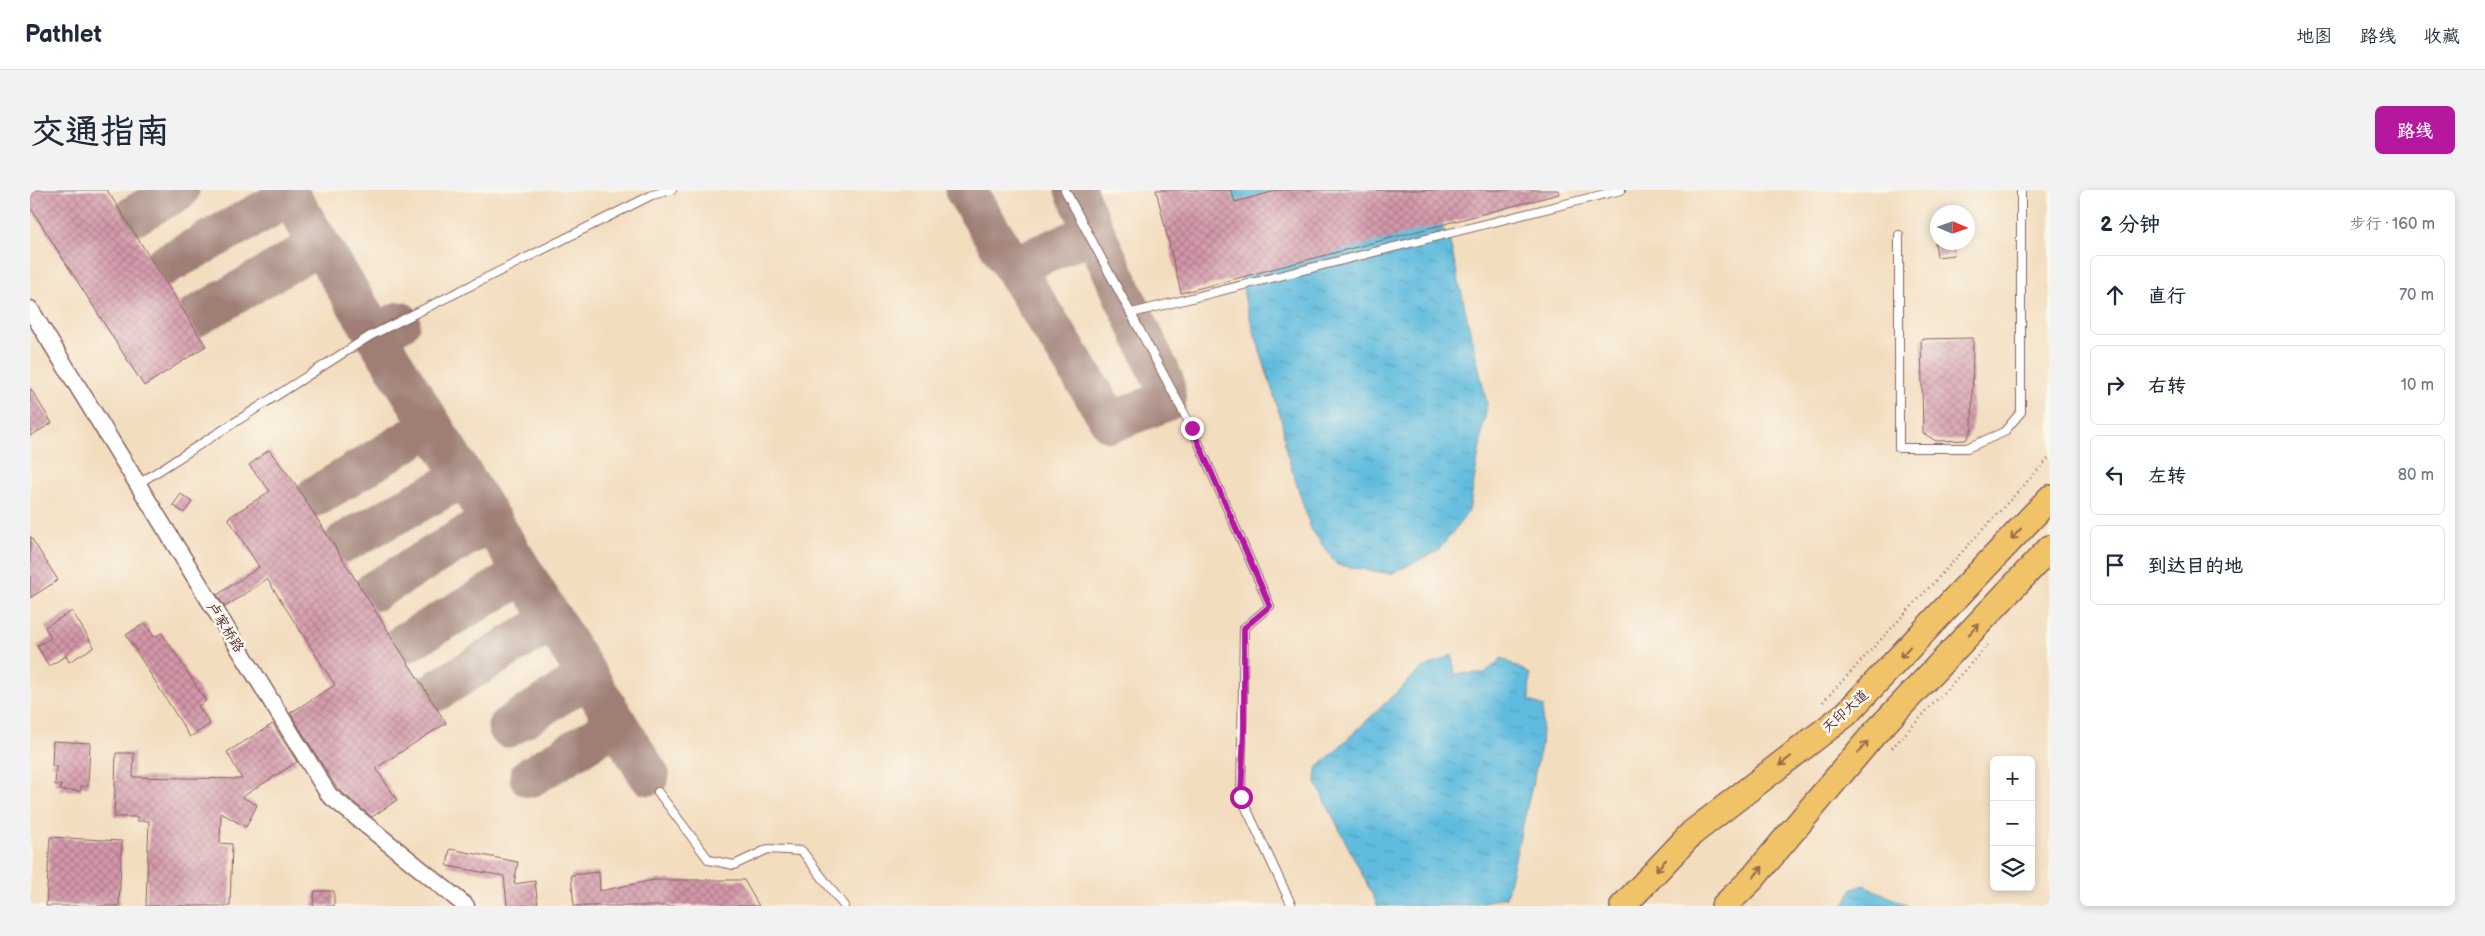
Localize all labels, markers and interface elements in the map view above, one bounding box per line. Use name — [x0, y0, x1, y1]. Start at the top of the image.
text: Pathlet — [25, 20, 102, 49]
text: 地图 — [2296, 26, 2332, 47]
text: 路线 — [2360, 26, 2396, 47]
text: 收藏 — [2424, 26, 2460, 47]
button: 路线 — [2375, 106, 2455, 154]
text: 交通指南 — [30, 111, 170, 154]
north arrow — [1930, 205, 1975, 250]
text: 2 分钟 — [2100, 212, 2160, 237]
text: 步行 · 160 m — [2350, 215, 2435, 234]
icon: ahead — [2101, 281, 2129, 309]
text: 直行 — [2148, 285, 2186, 308]
text: 70 m — [2399, 286, 2434, 305]
icon: right — [2101, 371, 2129, 399]
text: 右转 — [2148, 375, 2186, 398]
text: 10 m — [2401, 376, 2434, 395]
route end — [1181, 417, 1204, 440]
icon: left — [2101, 461, 2129, 489]
text: 左转 — [2148, 465, 2186, 488]
text: 80 m — [2398, 466, 2434, 485]
one-way arrow — [2010, 527, 2022, 540]
icon: arrive — [2101, 551, 2129, 579]
text: 到达目的地 — [2148, 555, 2243, 578]
street label: 卢家桥路 — [204, 599, 248, 656]
one-way arrow — [1968, 622, 1980, 635]
one-way arrow — [1899, 645, 1911, 658]
street label: 天印大道 — [1819, 686, 1872, 736]
one-way arrow — [1858, 741, 1869, 754]
one-way arrow — [1779, 755, 1792, 766]
map controls — [1990, 756, 2035, 891]
button: + — [1990, 756, 2035, 801]
route start — [1230, 786, 1253, 809]
button: − — [1990, 801, 2035, 846]
button: layers — [1990, 846, 2035, 891]
one-way arrow — [1655, 859, 1667, 872]
one-way arrow — [1753, 865, 1764, 878]

